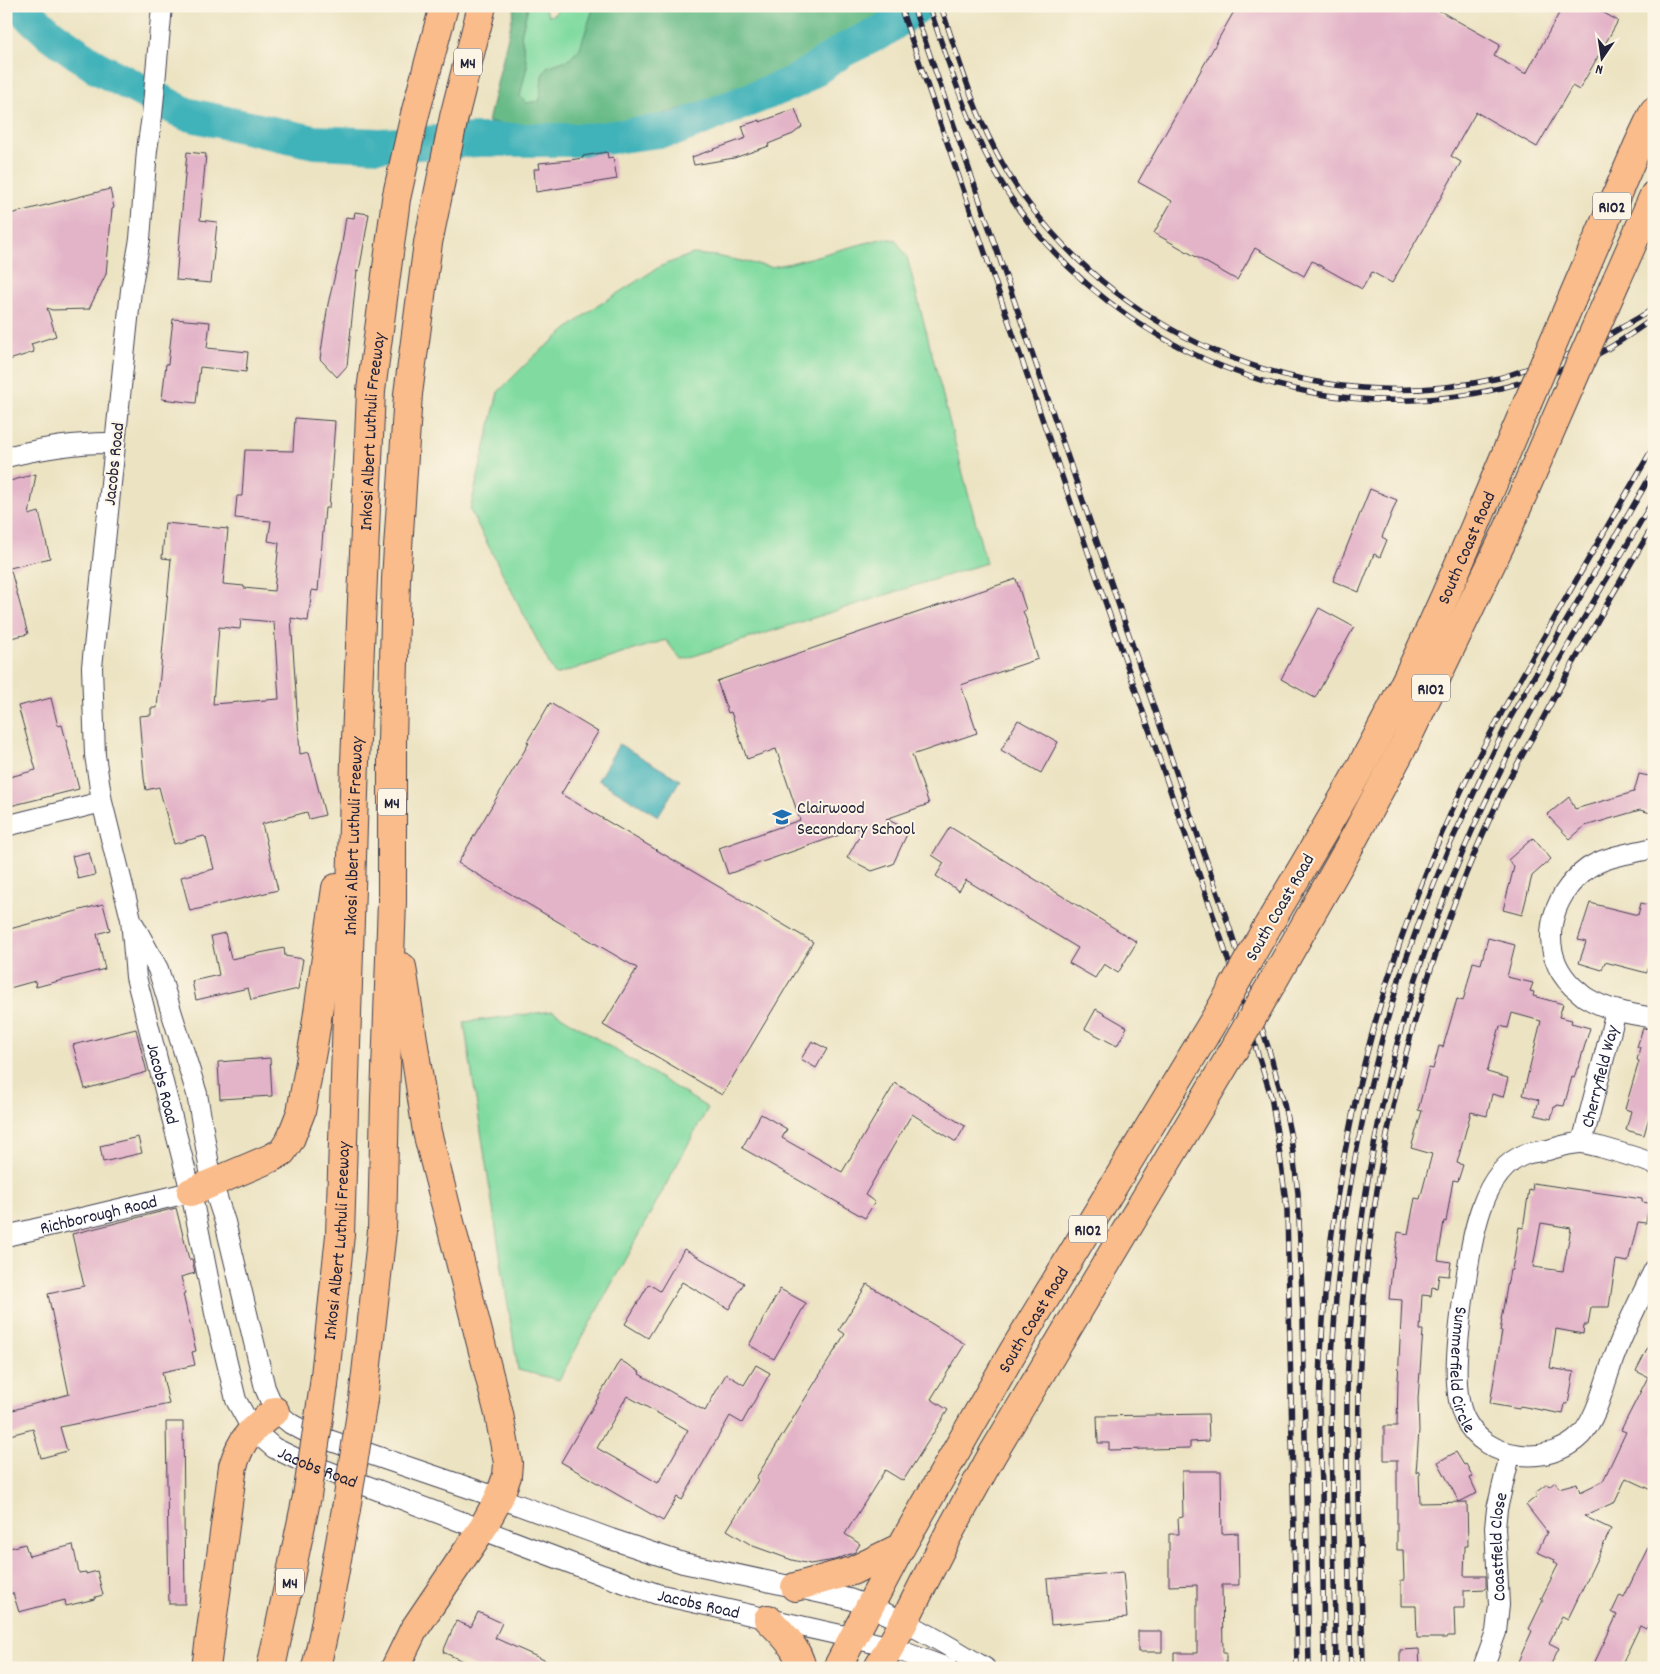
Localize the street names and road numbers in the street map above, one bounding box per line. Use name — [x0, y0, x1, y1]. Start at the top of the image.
road number: M4 — [454, 48, 482, 76]
road number: R102 — [1593, 192, 1631, 220]
street label: Inkosi Albert Luthuli Freeway — [355, 330, 394, 531]
street label: Jacobs Road — [99, 421, 132, 507]
street label: South Coast Road — [1433, 488, 1503, 609]
road number: R102 — [1412, 674, 1450, 701]
street label: Inkosi Albert Luthuli Freeway — [340, 735, 371, 936]
road number: M4 — [378, 789, 406, 816]
street label: South Coast Road — [1240, 850, 1322, 966]
street label: Cherryfield Way — [1576, 1022, 1627, 1131]
street label: Jacobs Road — [138, 1040, 183, 1128]
street label: Inkosi Albert Luthuli Freeway — [319, 1140, 358, 1341]
street label: Richborough Road — [38, 1190, 160, 1242]
road number: R102 — [1069, 1216, 1107, 1242]
street label: South Coast Road — [993, 1263, 1077, 1378]
street label: Summerfield Circle — [1442, 1305, 1480, 1439]
street label: Jacobs Road — [273, 1442, 360, 1496]
street label: Coastfield Close — [1485, 1490, 1516, 1602]
road number: M4 — [276, 1568, 304, 1595]
street label: Jacobs Road — [655, 1584, 742, 1627]

